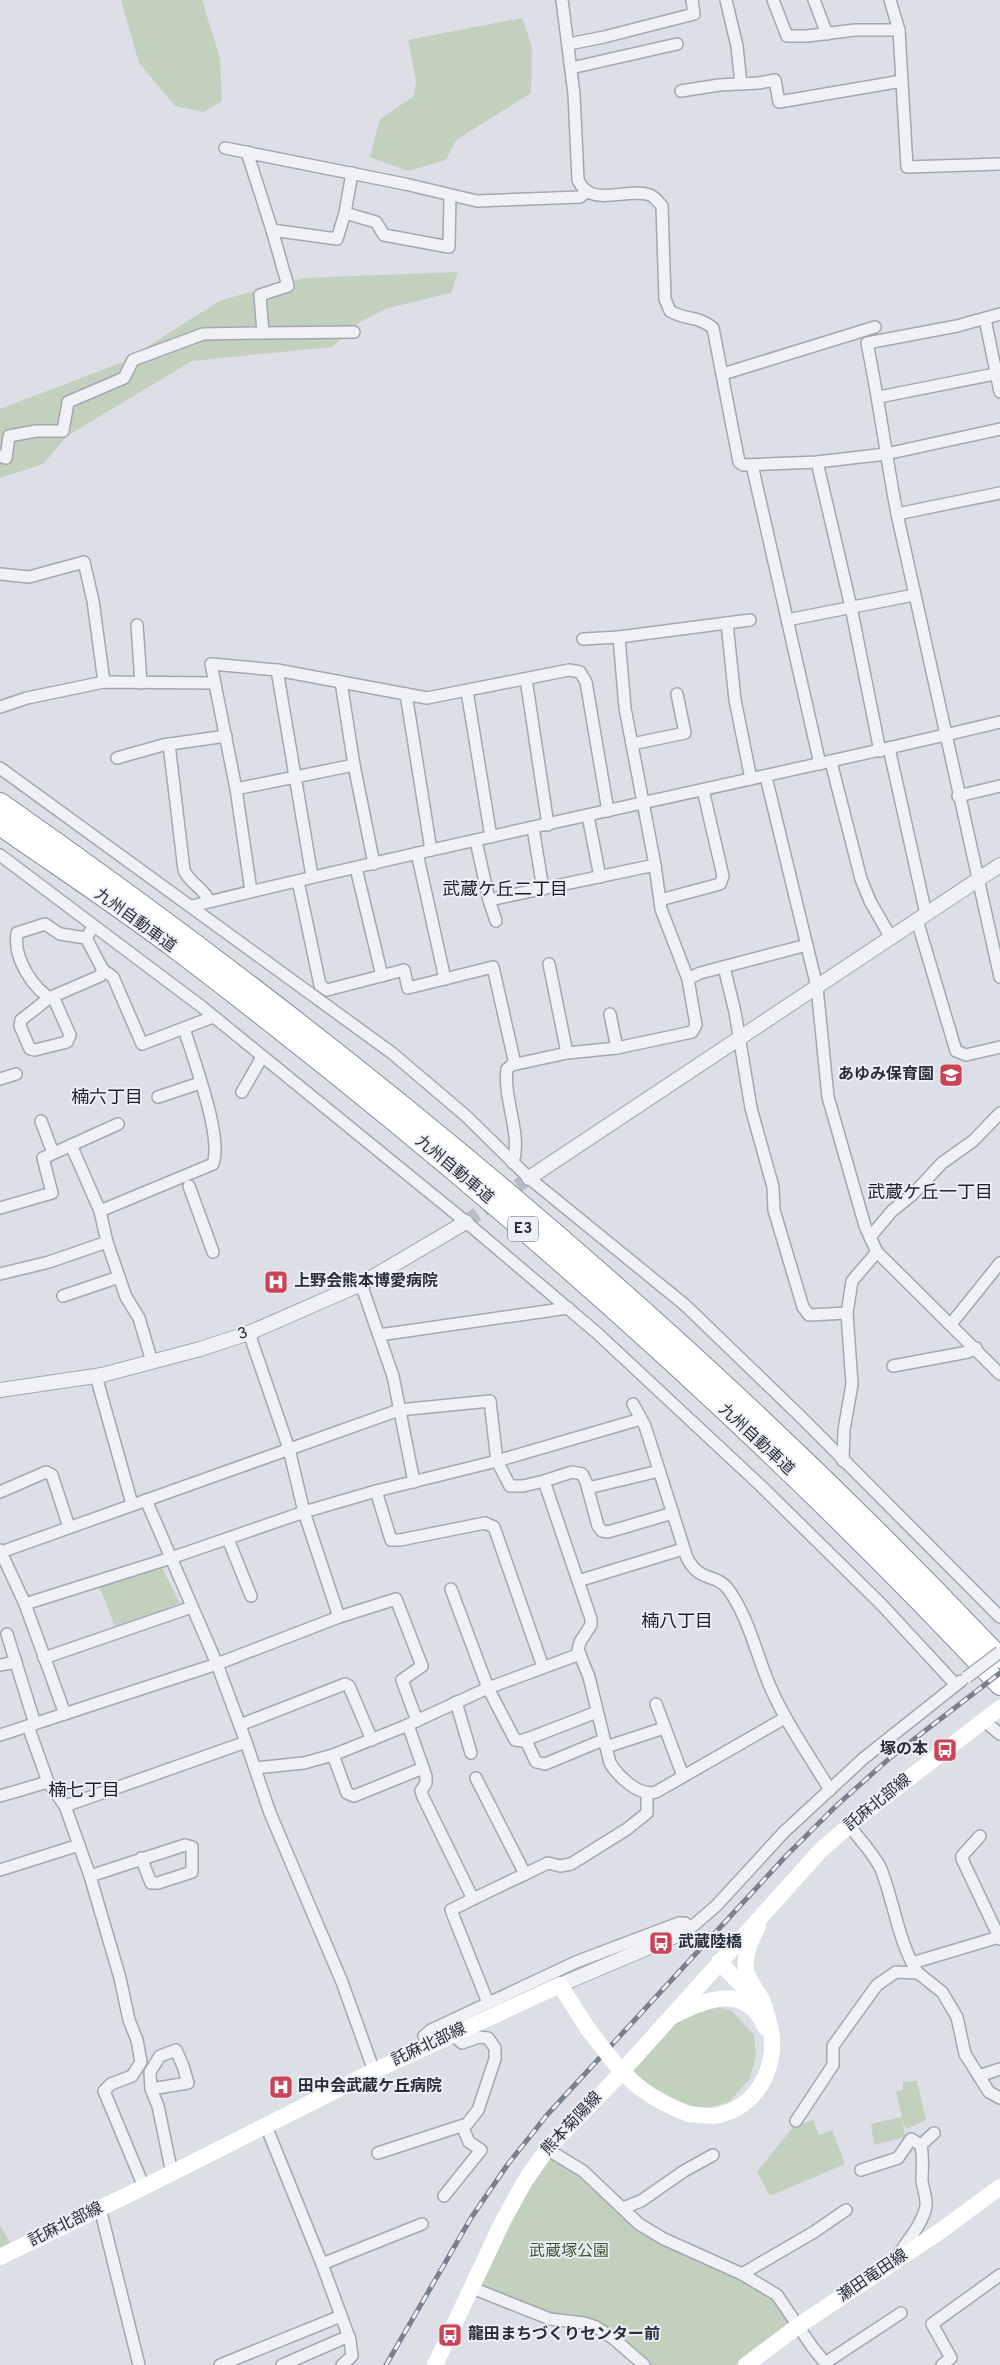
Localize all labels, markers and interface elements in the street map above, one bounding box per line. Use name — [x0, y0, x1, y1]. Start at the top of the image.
district label: 武蔵ケ丘二丁目 — [442, 879, 568, 902]
street label: 九州自動車道 — [90, 885, 180, 957]
school or university icon: あゆみ保育園 — [938, 1062, 964, 1088]
place label: あゆみ保育園 — [838, 1065, 934, 1085]
district label: 楠六丁目 — [71, 1087, 143, 1110]
street label: 九州自動車道 — [411, 1131, 497, 1209]
district label: 武蔵ケ丘一丁目 — [867, 1182, 993, 1205]
road number: E3 — [508, 1216, 538, 1242]
hospital icon: 上野会熊本博愛病院 — [263, 1269, 289, 1295]
place label: 上野会熊本博愛病院 — [294, 1271, 438, 1292]
street label: 3 — [235, 1323, 251, 1345]
street label: 九州自動車道 — [714, 1400, 798, 1480]
district label: 楠八丁目 — [641, 1611, 713, 1634]
bus stop icon: 塚の本 — [932, 1737, 958, 1763]
place label: 塚の本 — [880, 1740, 928, 1760]
street label: 託麻北部線 — [841, 1770, 915, 1836]
district label: 楠七丁目 — [48, 1780, 120, 1803]
bus stop icon: 武蔵陸橋 — [648, 1930, 674, 1956]
place label: 武蔵陸橋 — [678, 1933, 742, 1953]
street label: 託麻北部線 — [389, 2019, 469, 2071]
hospital icon: 田中会武蔵ケ丘病院 — [268, 2074, 294, 2100]
place label: 田中会武蔵ケ丘病院 — [298, 2077, 442, 2097]
street label: 熊本菊陽線 — [537, 2088, 607, 2160]
street label: 託麻北部線 — [26, 2198, 106, 2252]
park label: 武蔵塚公園 — [529, 2242, 609, 2262]
street label: 瀬田竜田線 — [834, 2245, 912, 2307]
bus stop icon: 龍田まちづくりセンター前 — [437, 2322, 463, 2348]
place label: 龍田まちづくりセンター前 — [468, 2325, 660, 2345]

